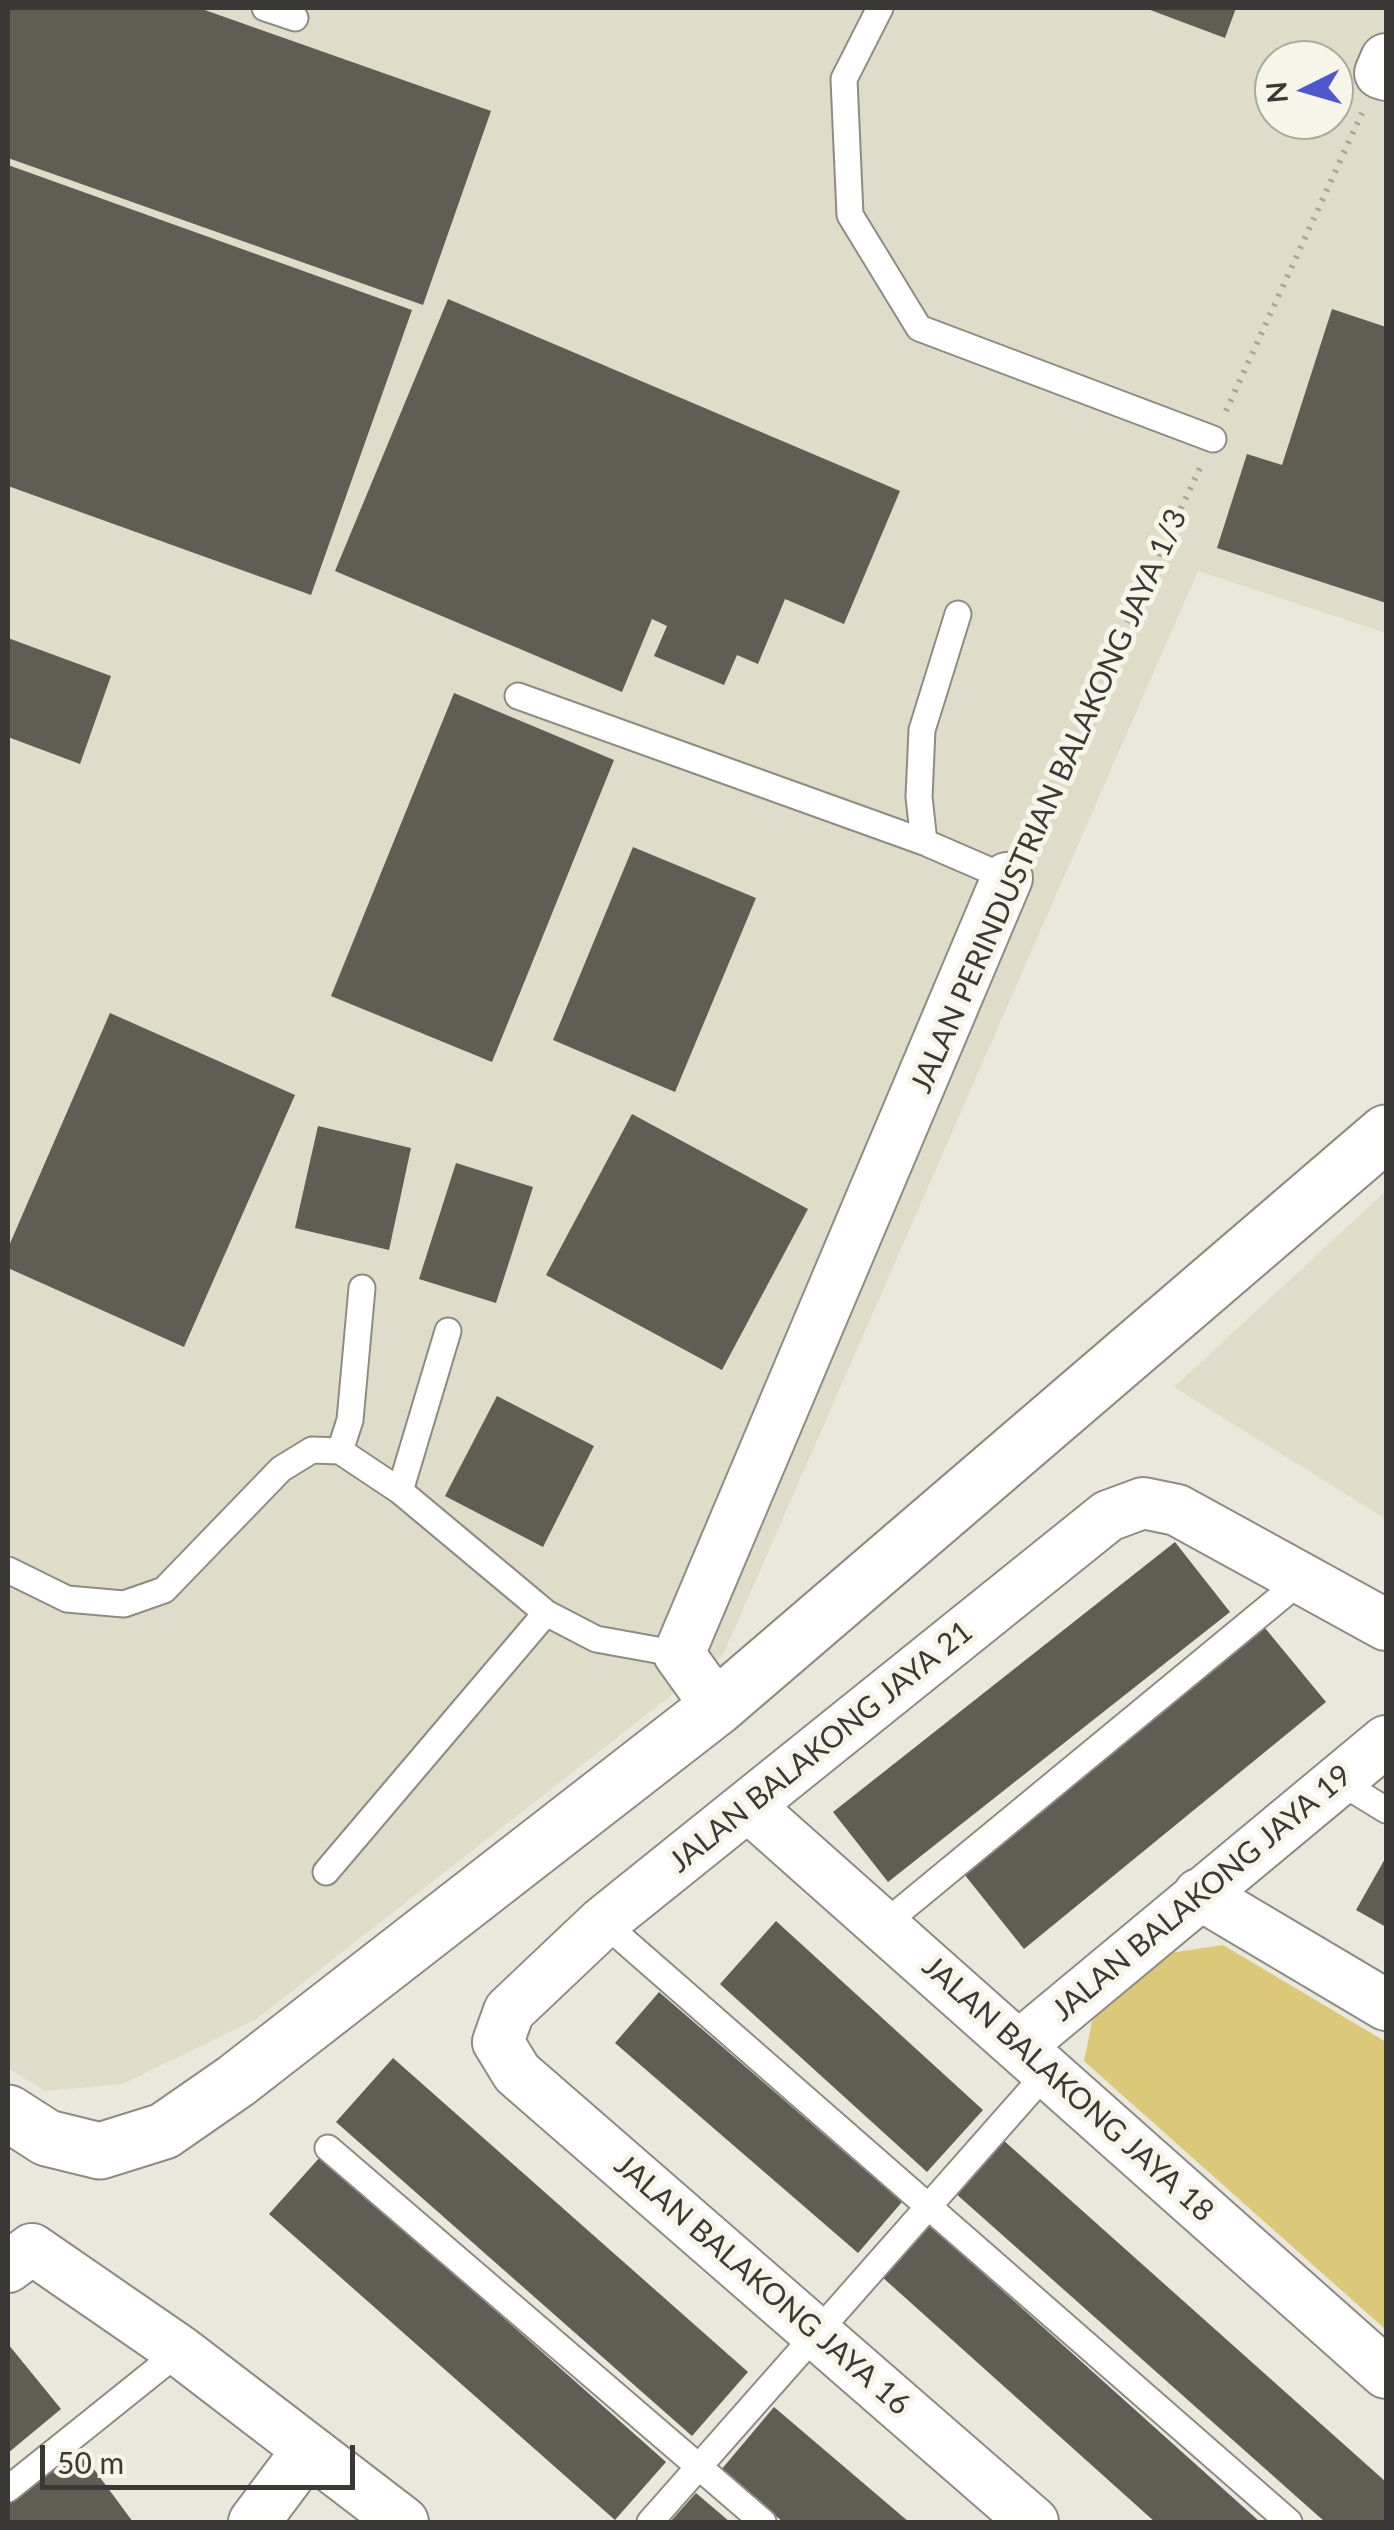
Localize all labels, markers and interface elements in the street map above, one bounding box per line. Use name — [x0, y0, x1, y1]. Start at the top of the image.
north arrow — [1254, 40, 1354, 140]
text: N — [1258, 80, 1294, 105]
street label: JALAN PERINDUSTRIAN BALAKONG JAYA 1/3 — [903, 504, 1195, 1098]
street label: JALAN BALAKONG JAYA 21 — [662, 1614, 980, 1880]
street label: JALAN BALAKONG JAYA 19 — [1045, 1757, 1359, 2029]
street label: JALAN BALAKONG JAYA 18 — [915, 1949, 1221, 2229]
street label: JALAN BALAKONG JAYA 16 — [607, 2147, 917, 2423]
scale bar — [45, 2425, 360, 2487]
text: 50 m — [57, 2444, 124, 2480]

